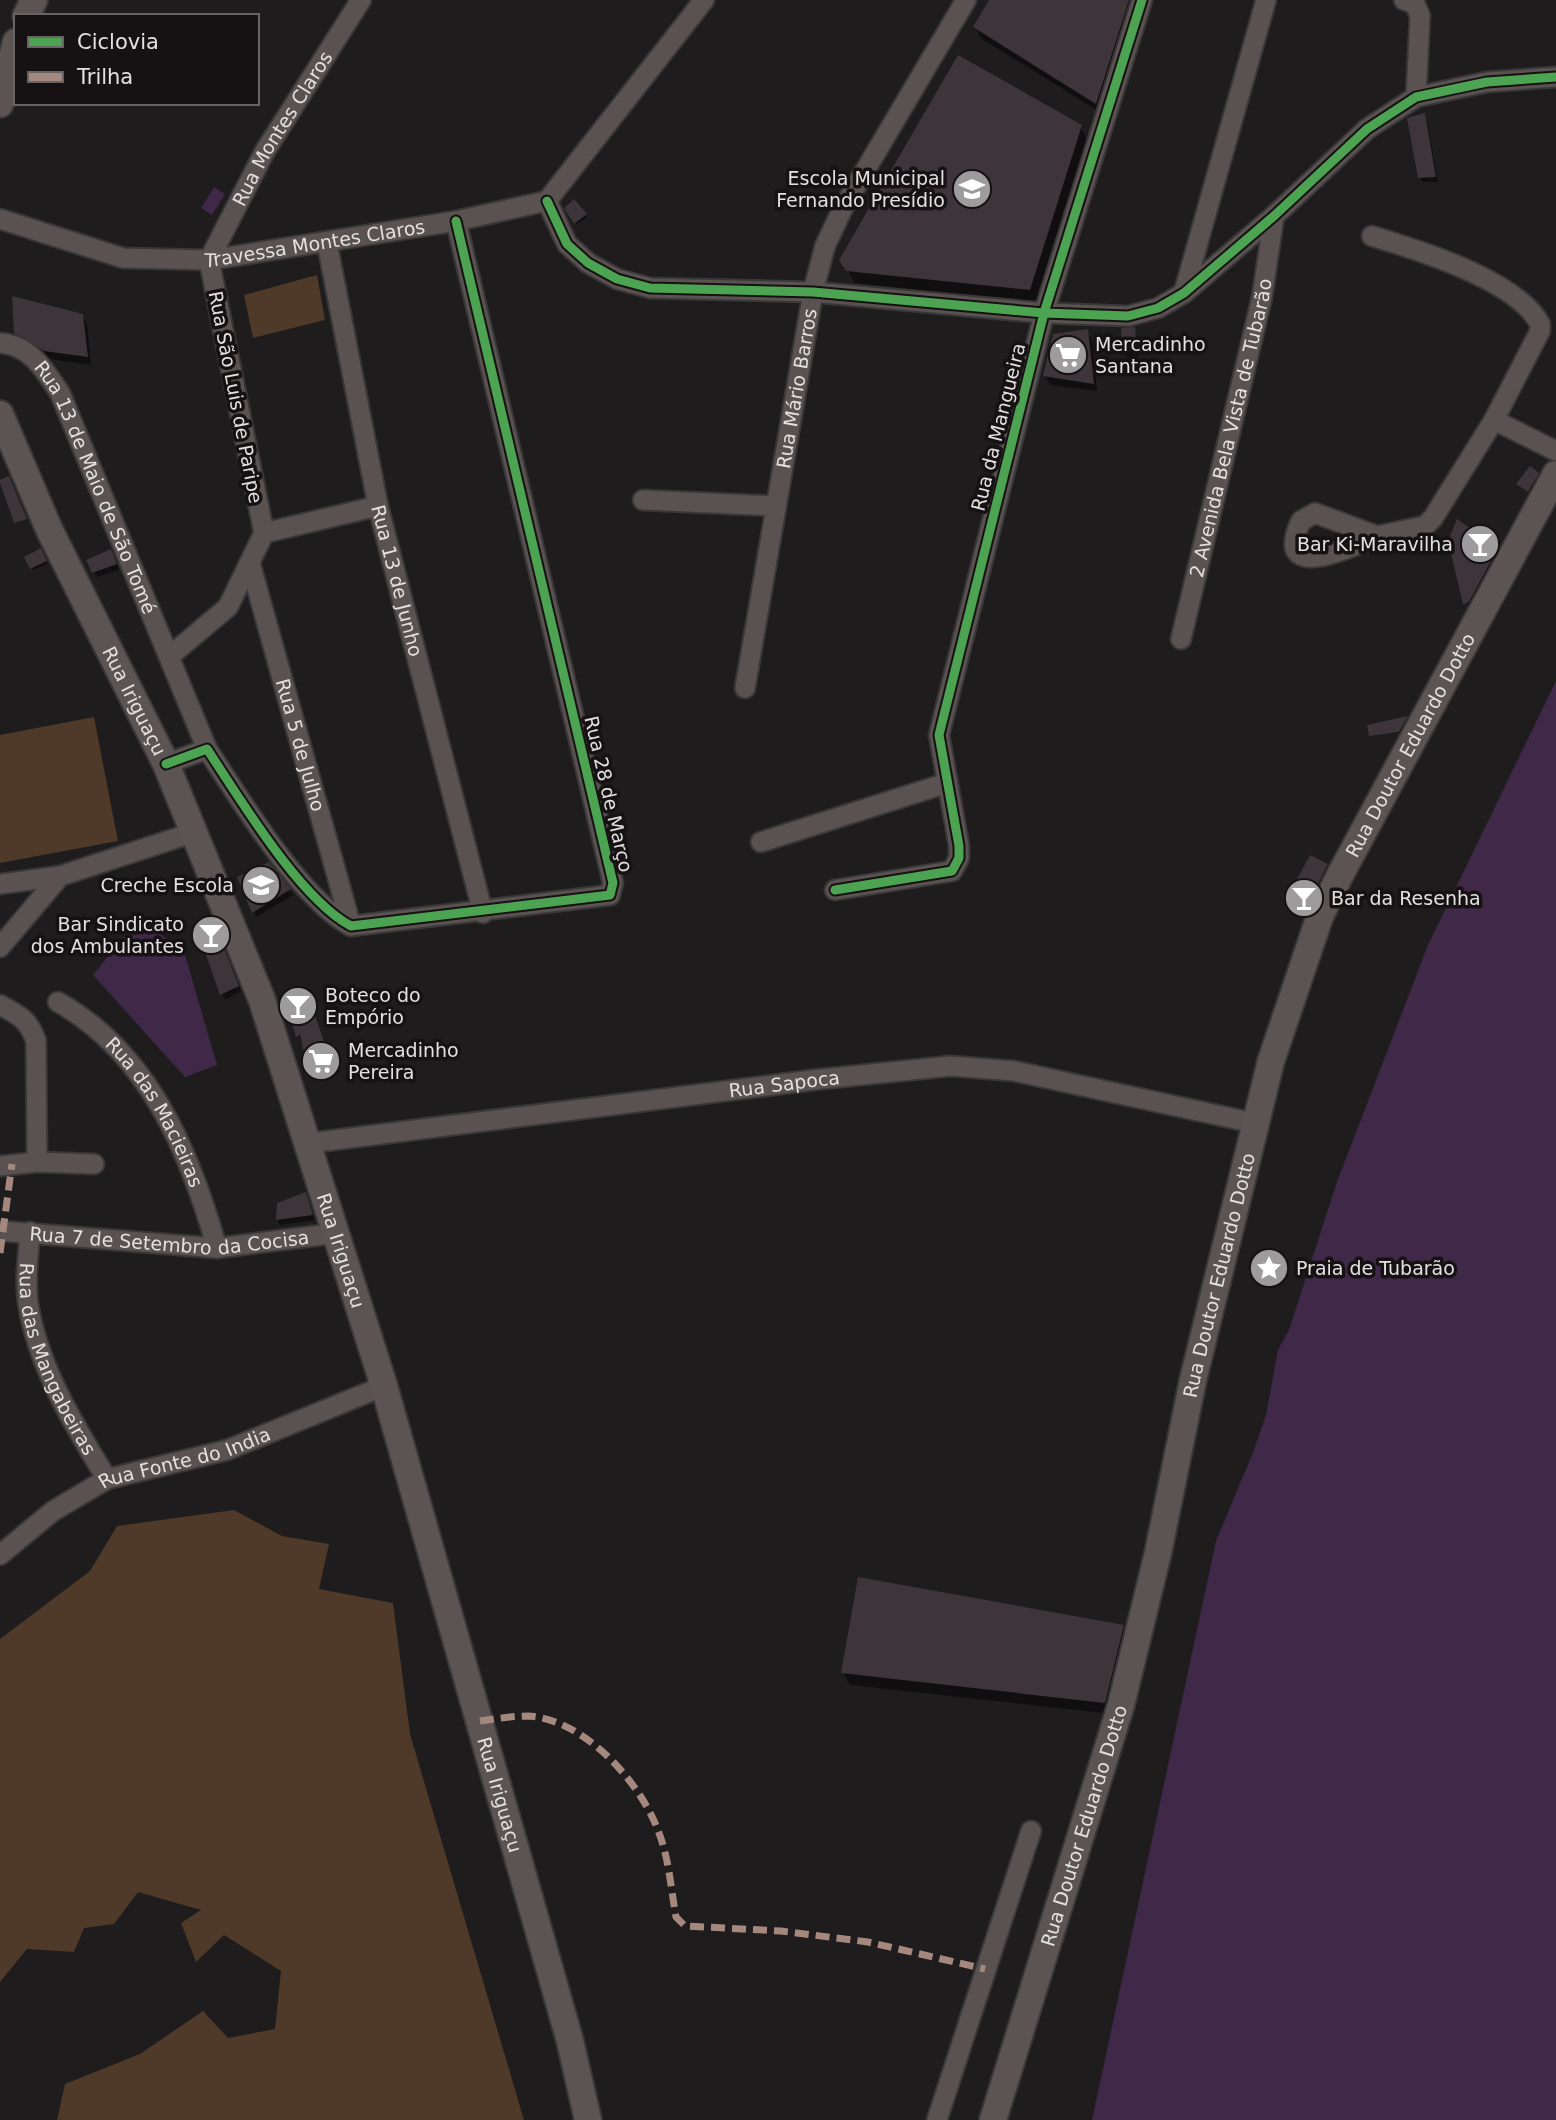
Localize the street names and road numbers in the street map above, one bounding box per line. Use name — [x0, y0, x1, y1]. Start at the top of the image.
street label: Rua Montes Claros — [228, 47, 337, 210]
street label: Travessa Montes Claros — [203, 215, 427, 271]
street label: 2 Avenida Bela Vista de Tubarão — [1185, 277, 1276, 579]
street label: Rua São Luis de Paripe — [205, 289, 267, 505]
street label: Rua Mário Barros — [772, 307, 821, 470]
street label: Rua da Mangueira — [966, 341, 1030, 513]
street label: Rua 13 de Maio de São Tomé — [30, 356, 161, 617]
street label: Rua 13 de Junho — [367, 503, 427, 659]
street label: Rua Doutor Eduardo Dotto — [1341, 629, 1479, 861]
street label: Rua Iriguaçu — [98, 643, 171, 759]
street label: Rua 5 de Julho — [272, 676, 330, 814]
street label: Rua 28 de Março — [580, 714, 638, 874]
street label: Rua das Macieiras — [101, 1032, 207, 1190]
street label: Rua Sapoca — [728, 1066, 841, 1101]
street label: Rua Doutor Eduardo Dotto — [1179, 1151, 1259, 1400]
street label: Rua Iriguaçu — [313, 1190, 370, 1311]
street label: Rua 7 de Setembro da Cocisa — [29, 1222, 310, 1259]
street label: Rua das Mangabeiras — [16, 1262, 101, 1459]
street label: Rua Fonte do India — [94, 1423, 273, 1493]
street label: Rua Doutor Eduardo Dotto — [1036, 1702, 1131, 1949]
street label: Rua Iriguaçu — [473, 1734, 527, 1855]

